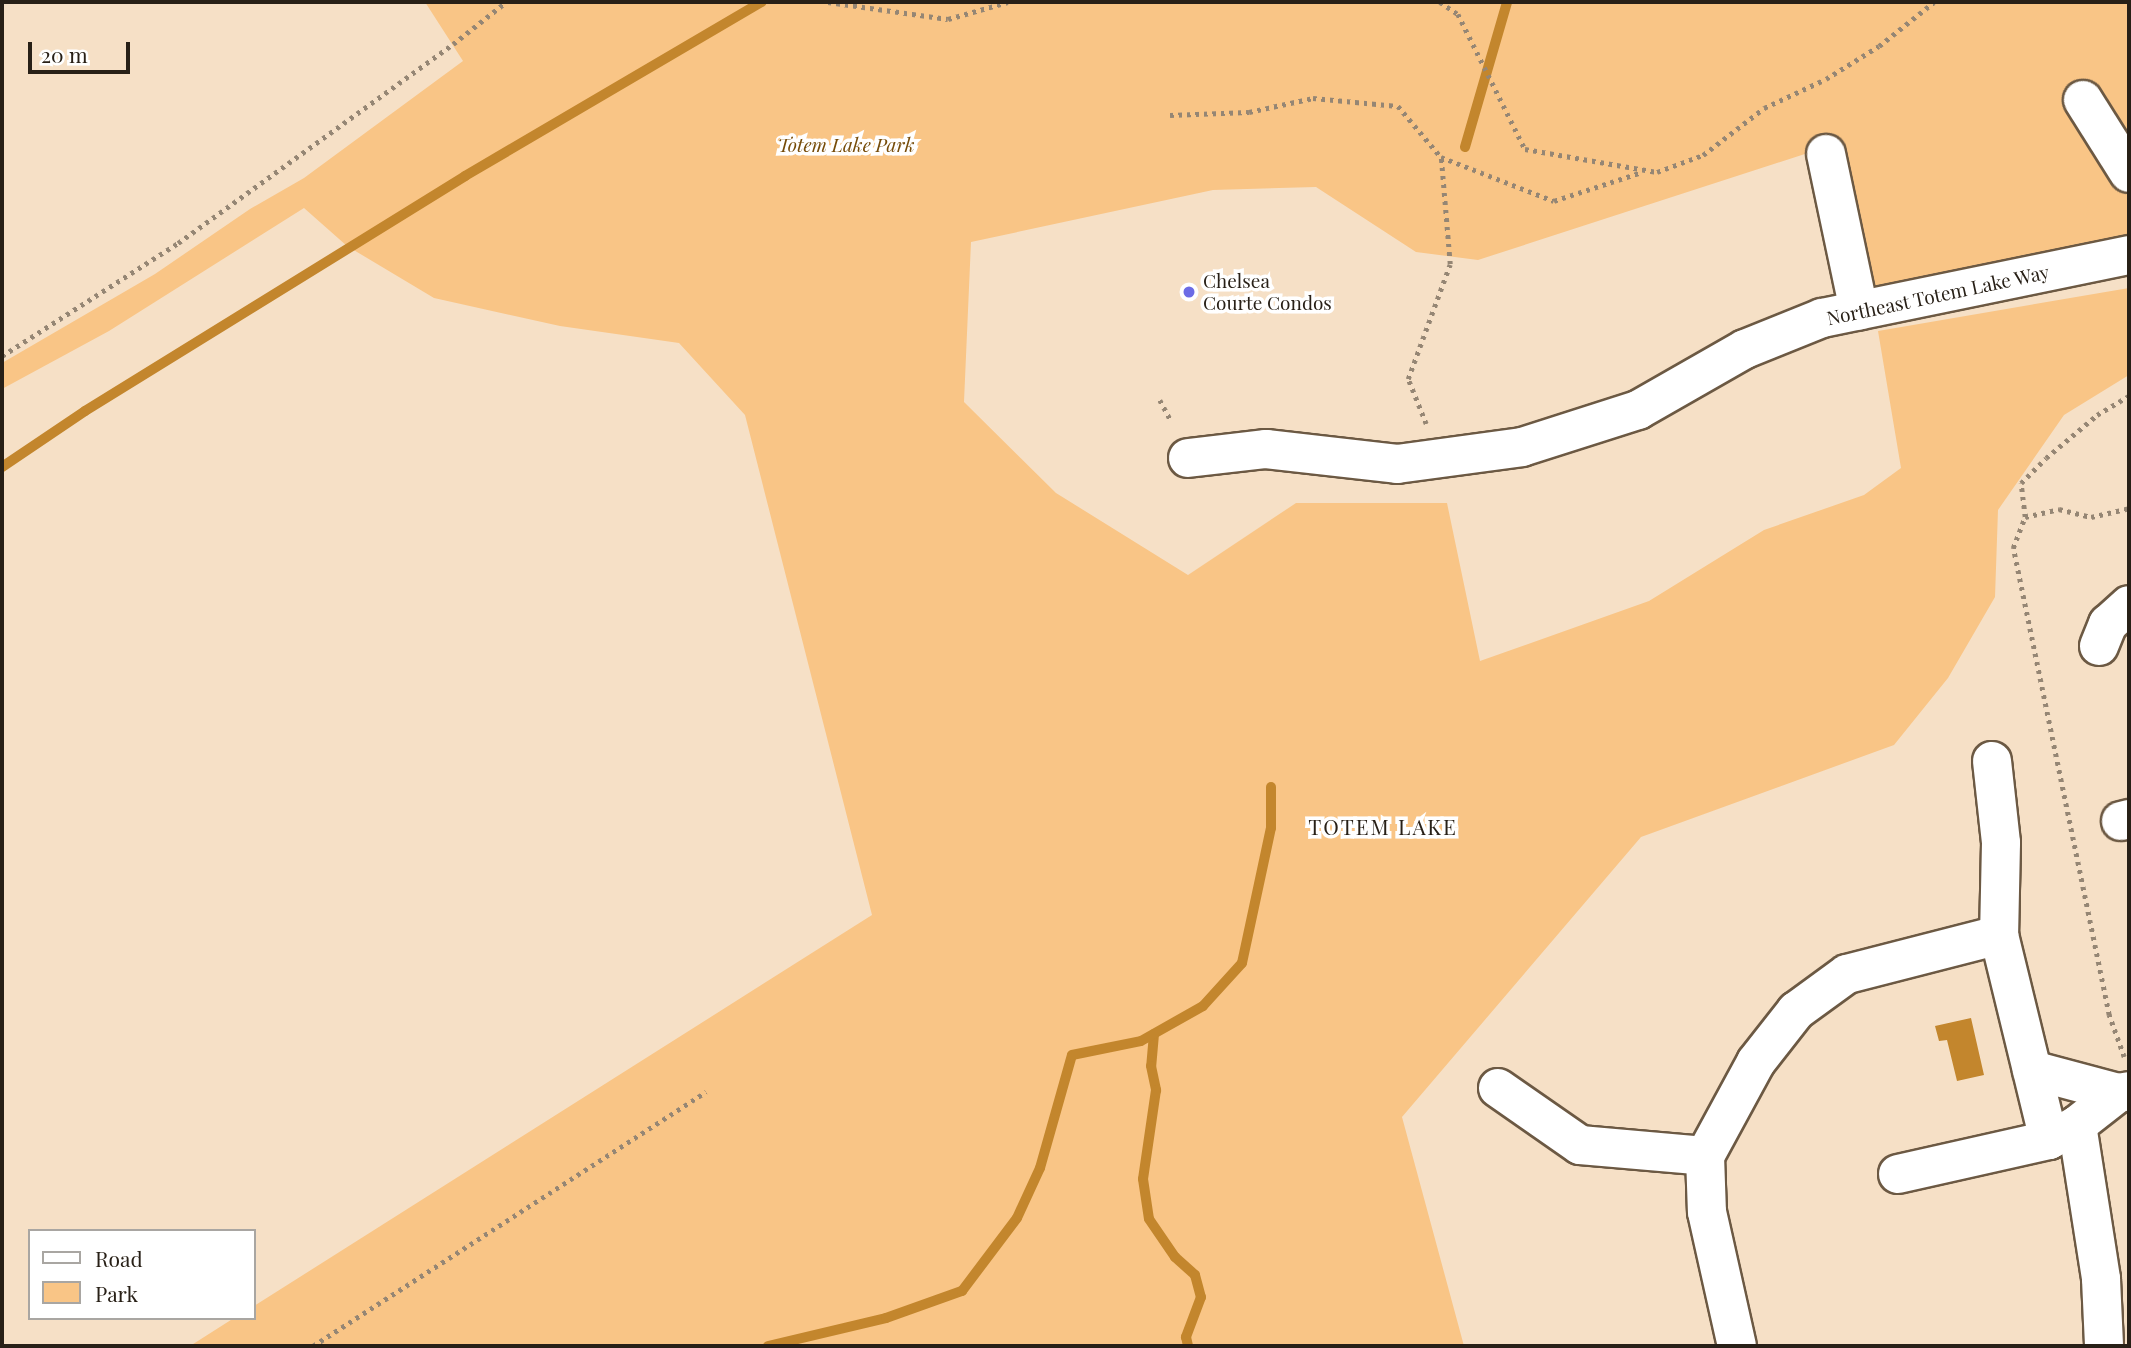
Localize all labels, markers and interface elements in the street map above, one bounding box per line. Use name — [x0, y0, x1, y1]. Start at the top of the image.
scale bar — [32, 28, 133, 72]
text: 20 m — [41, 40, 88, 68]
park label: Totem Lake Park — [778, 134, 914, 156]
street label: Northeast Totem Lake Way — [1824, 260, 2052, 330]
place label: Chelsea Courte Condos — [1203, 270, 1332, 314]
marker: Chelsea Courte Condos — [1181, 284, 1197, 300]
district label: TOTEM LAKE — [1309, 813, 1457, 839]
legend — [28, 1229, 256, 1320]
text: Road — [95, 1244, 143, 1272]
text: Park — [95, 1279, 138, 1307]

